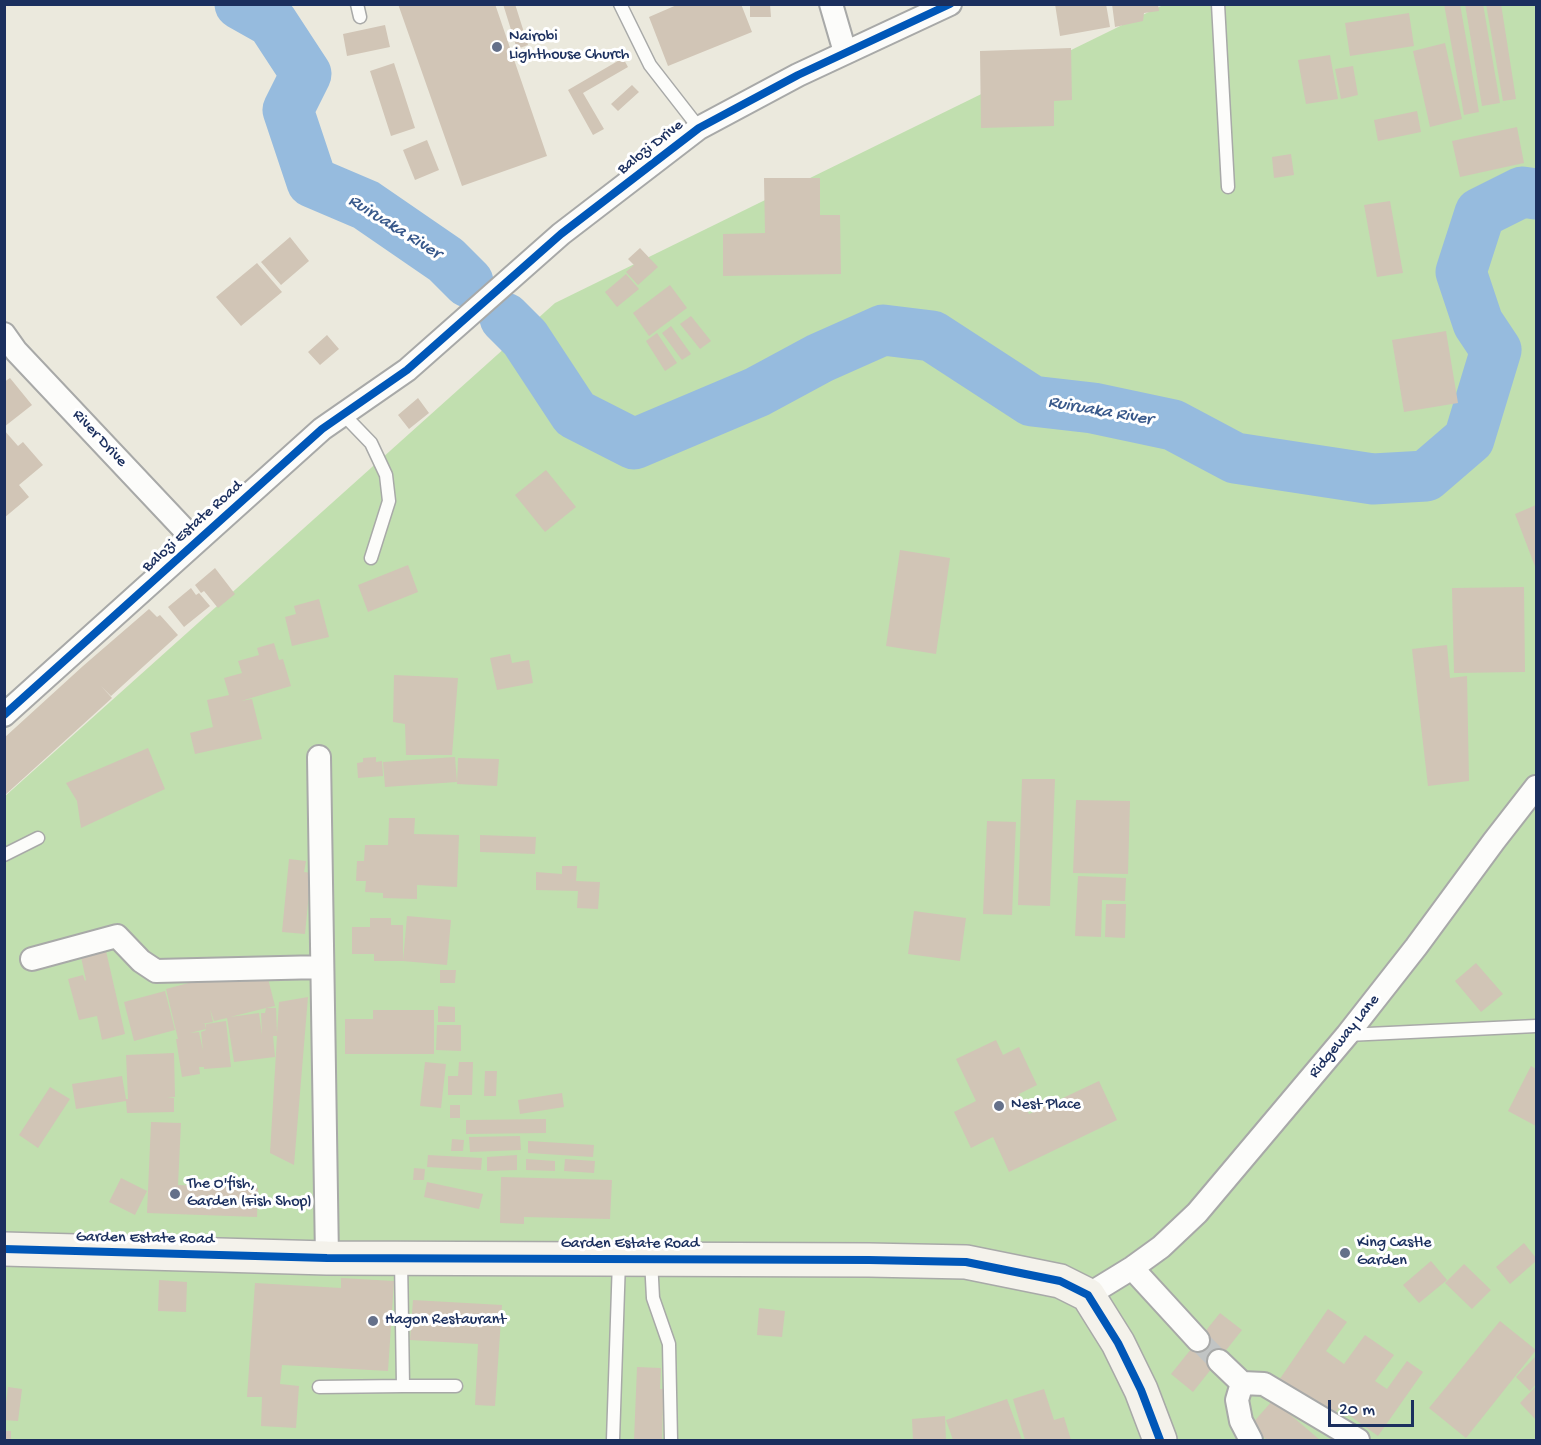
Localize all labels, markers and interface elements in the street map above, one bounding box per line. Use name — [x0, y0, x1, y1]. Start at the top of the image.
place label: Nairobi Lighthouse Church — [509, 28, 629, 66]
marker: Nairobi Lighthouse Church — [490, 40, 504, 54]
street label: Balozi Drive — [614, 116, 688, 180]
water label: Ruiruaka River — [343, 191, 445, 265]
water label: Ruiruaka River — [1046, 392, 1154, 432]
street label: River Drive — [68, 406, 130, 472]
street label: Balozi Estate Road — [139, 477, 247, 577]
street label: Ridgeway Lane — [1305, 991, 1385, 1083]
place label: Nest Place — [1011, 1096, 1081, 1116]
marker: Nest Place — [992, 1099, 1006, 1113]
place label: The O'fish, Garden (Fish Shop) — [187, 1175, 312, 1213]
marker: The O'fish, Garden (Fish Shop) — [168, 1187, 182, 1201]
street label: Garden Estate Road — [76, 1228, 214, 1250]
place label: King Castle Garden — [1357, 1234, 1432, 1272]
street label: Garden Estate Road — [561, 1235, 699, 1255]
marker: King Castle Garden — [1338, 1246, 1352, 1260]
place label: Hagon Restaurant — [385, 1311, 506, 1331]
marker: Hagon Restaurant — [366, 1314, 380, 1328]
scale bar — [1331, 1388, 1416, 1426]
text: 20 m — [1339, 1400, 1375, 1421]

